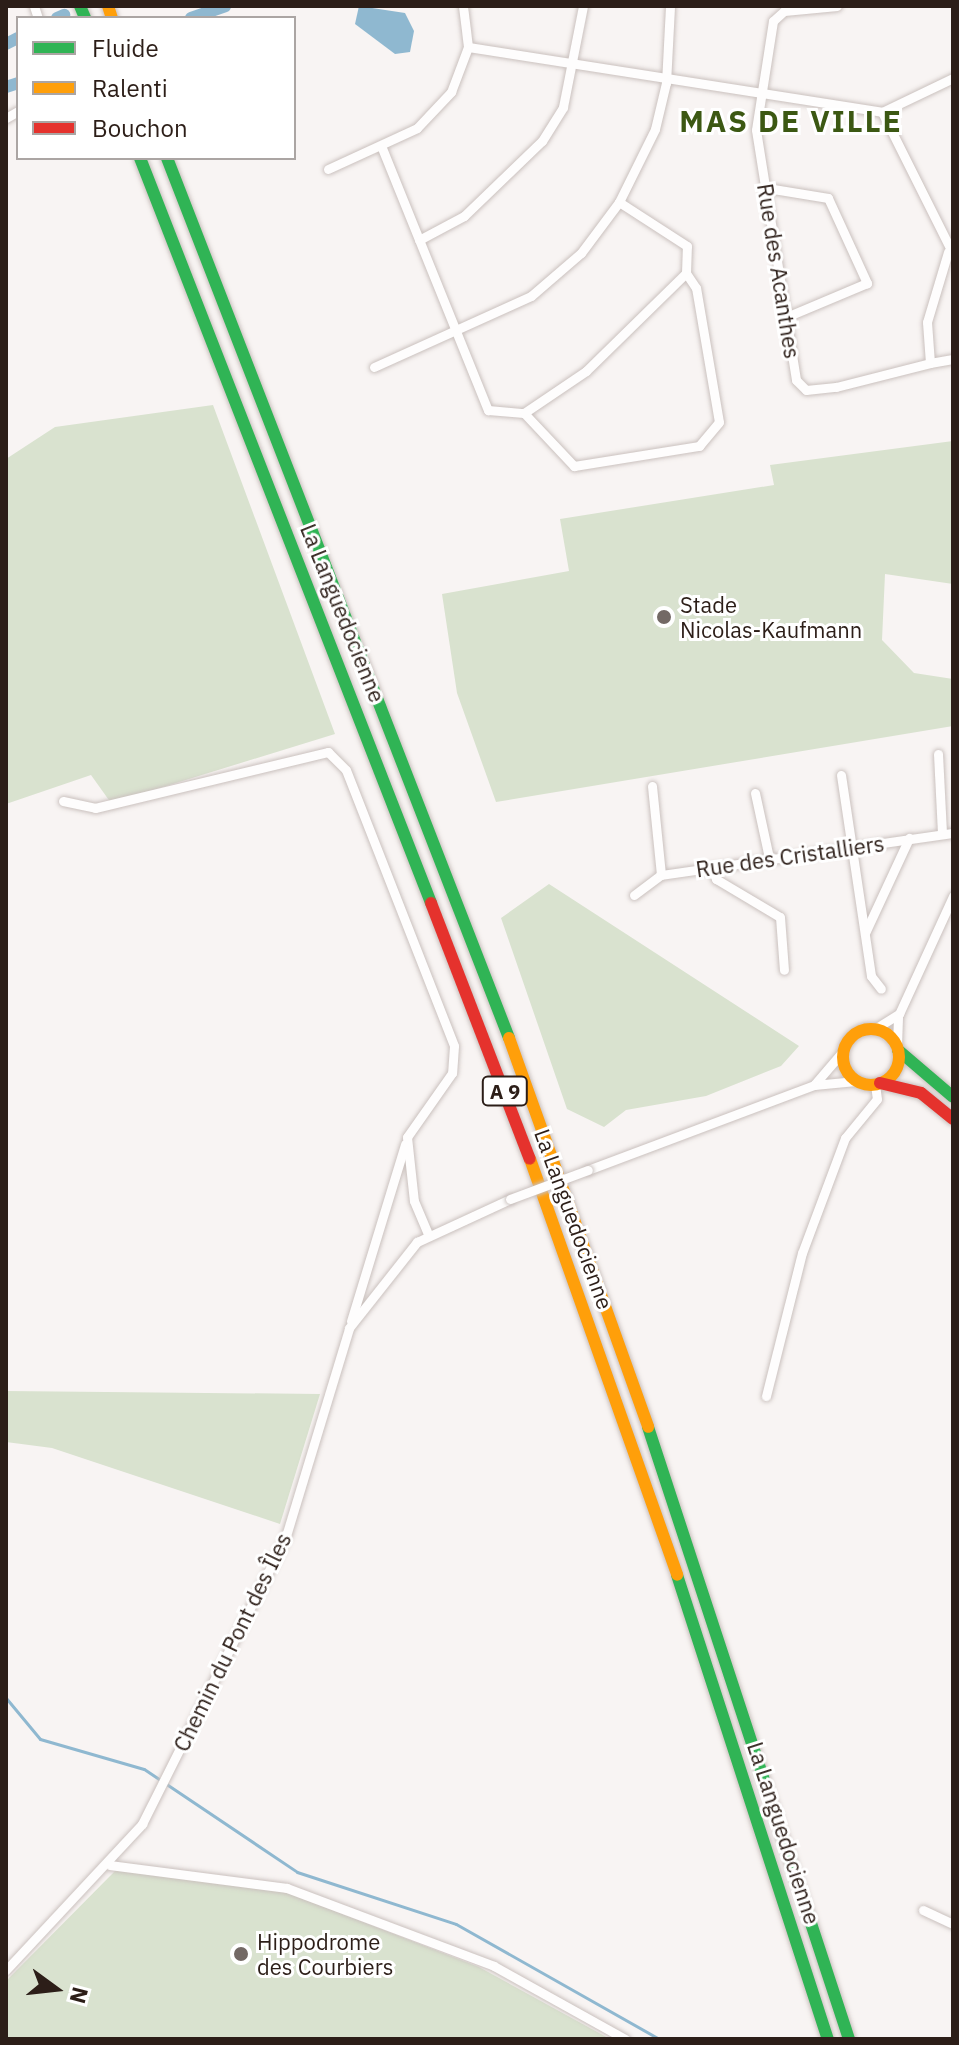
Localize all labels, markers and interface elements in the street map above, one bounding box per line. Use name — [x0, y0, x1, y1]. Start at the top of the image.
legend — [16, 16, 296, 160]
text: Fluide — [92, 32, 159, 64]
text: Ralenti — [92, 72, 168, 104]
district label: MAS DE VILLE — [679, 103, 903, 139]
text: Bouchon — [92, 112, 188, 144]
street label: Rue des Acanthes — [752, 182, 806, 360]
street label: La Languedocienne — [295, 520, 391, 706]
place label: Stade Nicolas-Kaufmann — [680, 591, 862, 642]
marker: Stade Nicolas-Kaufmann — [655, 608, 673, 626]
street label: Rue des Cristalliers — [694, 830, 886, 882]
road number: A 9 — [481, 1075, 529, 1107]
street label: La Languedocienne — [529, 1125, 619, 1313]
street label: Chemin du Pont des Îles — [168, 1528, 296, 1756]
street label: La Languedocienne — [742, 1739, 826, 1927]
place label: Hippodrome des Courbiers — [257, 1928, 393, 1980]
marker: Hippodrome des Courbiers — [232, 1945, 250, 1963]
north arrow — [16, 1949, 96, 2029]
text: N — [64, 1984, 96, 2007]

